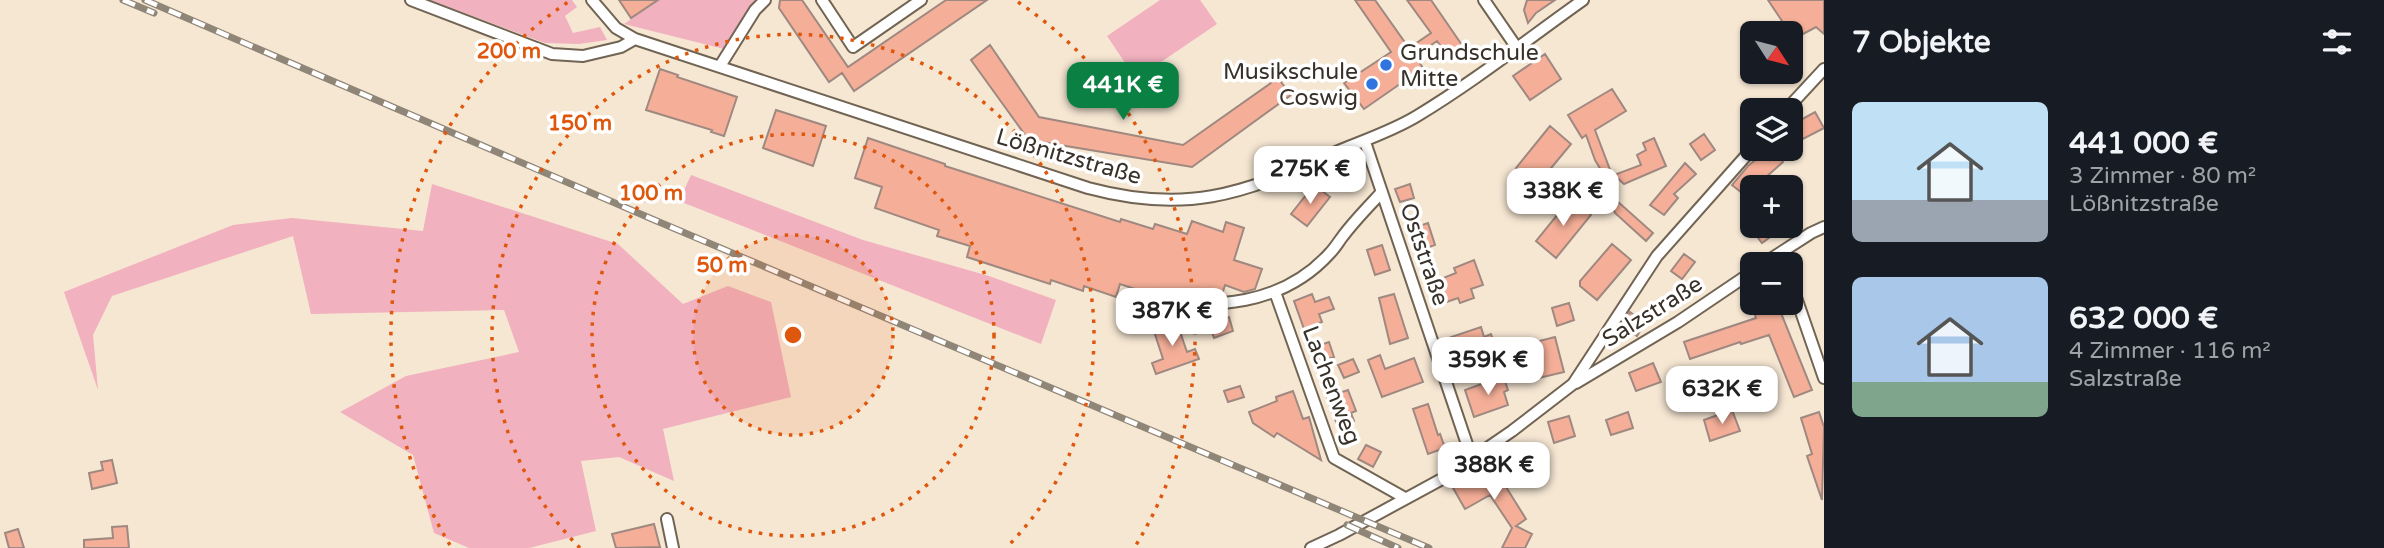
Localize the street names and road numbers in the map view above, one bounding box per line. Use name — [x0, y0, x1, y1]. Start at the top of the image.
street label: Lößnitzstraße — [993, 123, 1145, 191]
street label: Oststraße — [1393, 199, 1455, 309]
street label: Salzstraße — [1597, 270, 1708, 354]
street label: Lachenweg — [1296, 322, 1367, 449]

